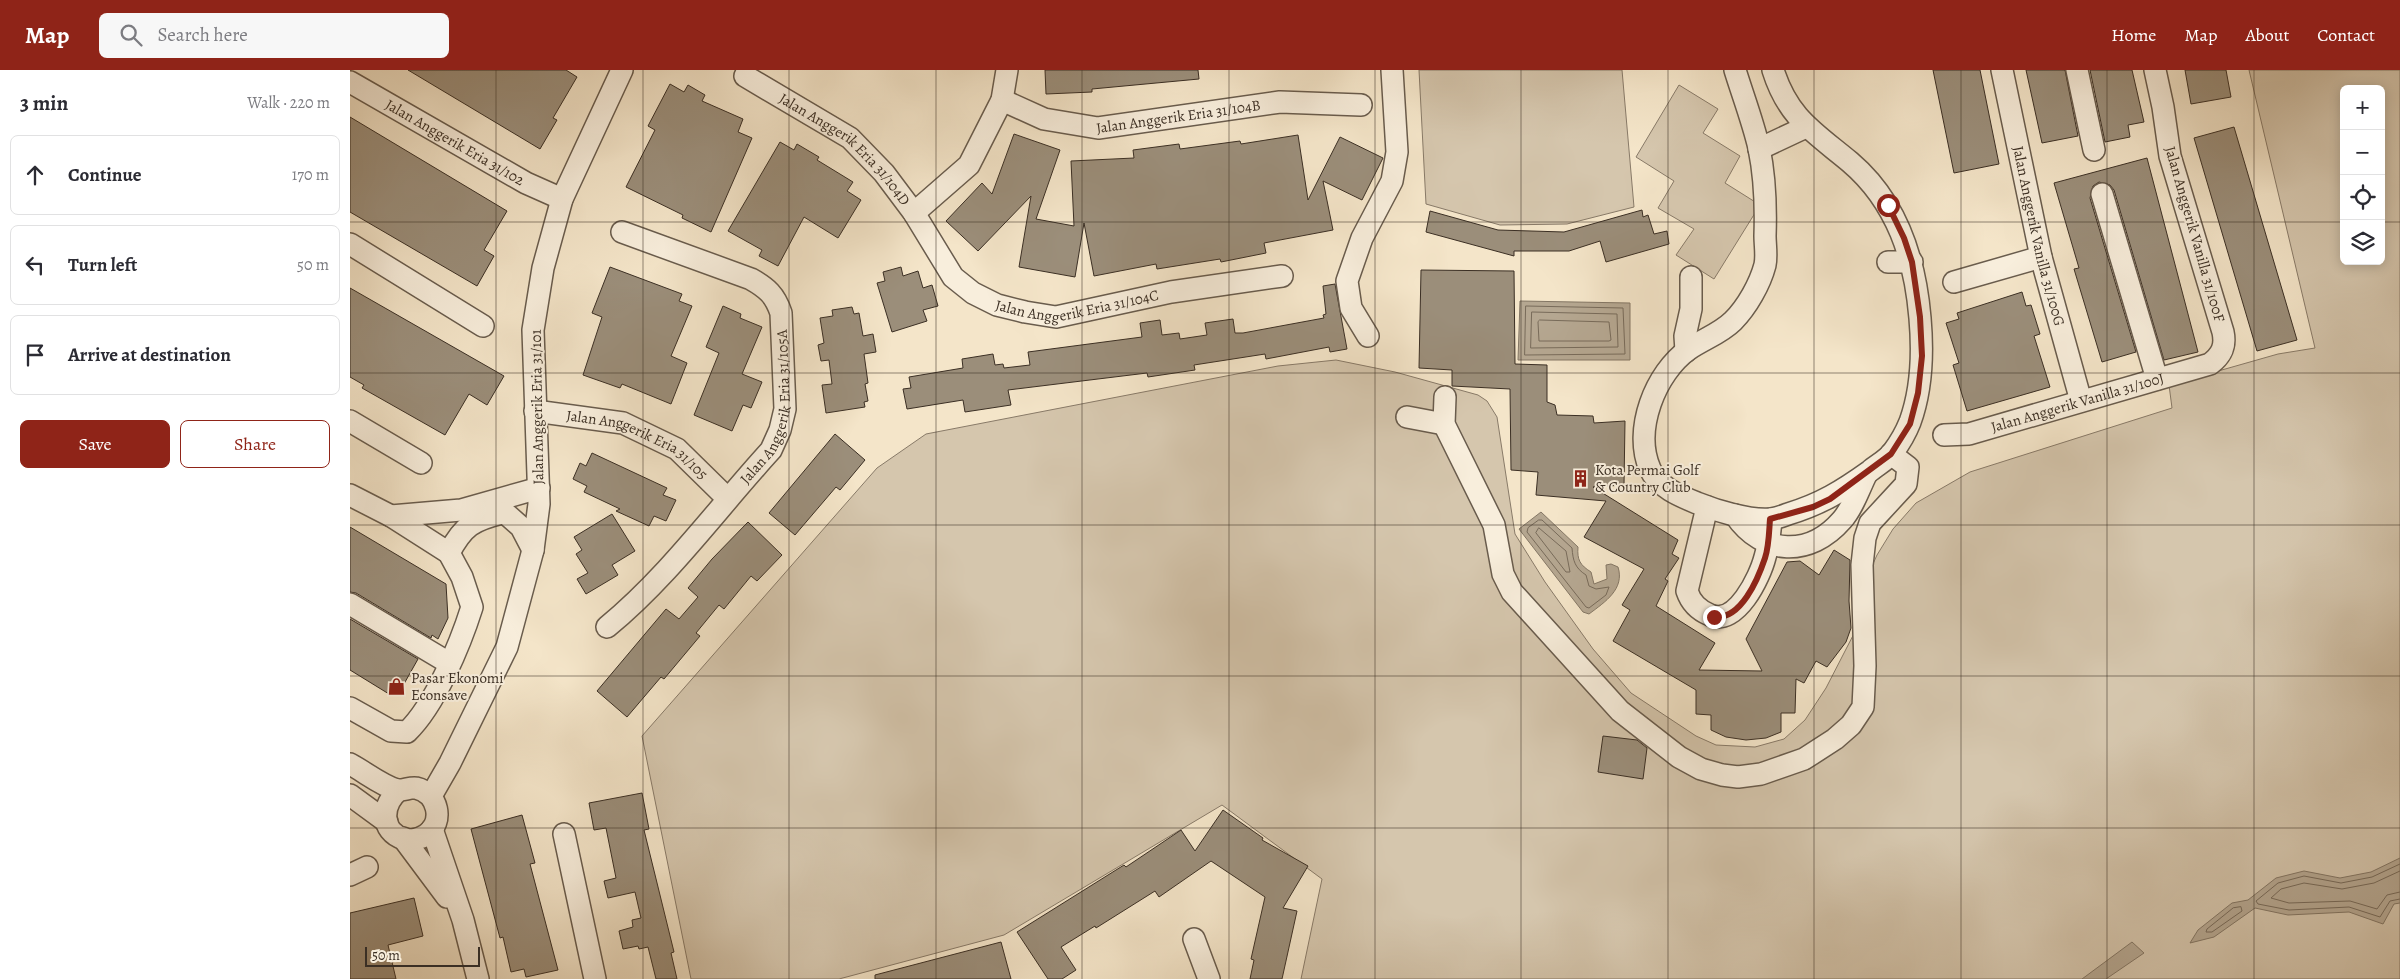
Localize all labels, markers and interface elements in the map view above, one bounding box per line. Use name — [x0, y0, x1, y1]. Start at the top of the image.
search box — [99, 13, 449, 58]
text: Map — [25, 19, 69, 51]
icon: search — [117, 21, 145, 49]
text: Search here — [157, 22, 248, 48]
text: Home — [2111, 23, 2156, 47]
text: Map — [2184, 23, 2217, 47]
text: About — [2245, 23, 2289, 47]
text: Contact — [2317, 23, 2375, 47]
map controls — [2340, 85, 2385, 265]
button: + — [2340, 85, 2385, 130]
street label: Jalan Anggerik Eria 31/104D — [775, 88, 915, 209]
text: 3 min — [20, 89, 68, 117]
text: Walk · 220 m — [247, 92, 330, 114]
street label: Jalan Anggerik Eria 31/102 — [382, 94, 528, 190]
street label: Jalan Anggerik Eria 31/104B — [1095, 95, 1262, 138]
button: − — [2340, 130, 2385, 175]
street label: Jalan Anggerik Vanilla 31/100G — [2008, 144, 2070, 328]
street label: Jalan Anggerik Vanilla 31/100F — [2160, 144, 2230, 324]
icon: ahead — [21, 161, 49, 189]
text: Continue — [68, 162, 142, 188]
text: 170 m — [292, 164, 329, 186]
button: locate — [2340, 175, 2385, 220]
route start — [1877, 194, 1900, 217]
button: layers — [2340, 220, 2385, 265]
icon: left — [21, 251, 49, 279]
text: Turn left — [68, 252, 137, 278]
text: 50 m — [297, 254, 329, 276]
street label: Jalan Anggerik Eria 31/104C — [993, 285, 1161, 328]
street label: Jalan Anggerik Eria 31/101 — [526, 329, 548, 485]
street label: Jalan Anggerik Eria 31/105A — [735, 329, 796, 488]
icon: arrive — [21, 341, 49, 369]
text: Arrive at destination — [68, 342, 231, 368]
street label: Jalan Anggerik Vanilla 31/100J — [1989, 368, 2167, 437]
street label: Jalan Anggerik Eria 31/105 — [565, 405, 712, 484]
button: Save — [20, 420, 170, 468]
button: Share — [180, 420, 330, 468]
place label: Kota Permai Golf & Country Club — [1595, 460, 1701, 497]
building icon: Kota Permai Golf & Country Club — [1571, 469, 1591, 489]
route end — [1703, 606, 1726, 629]
place label: Pasar Ekonomi Econsave — [411, 668, 504, 705]
shop icon: Pasar Ekonomi Econsave — [387, 677, 407, 697]
scale bar — [365, 944, 480, 967]
text: 50 m — [372, 946, 400, 965]

